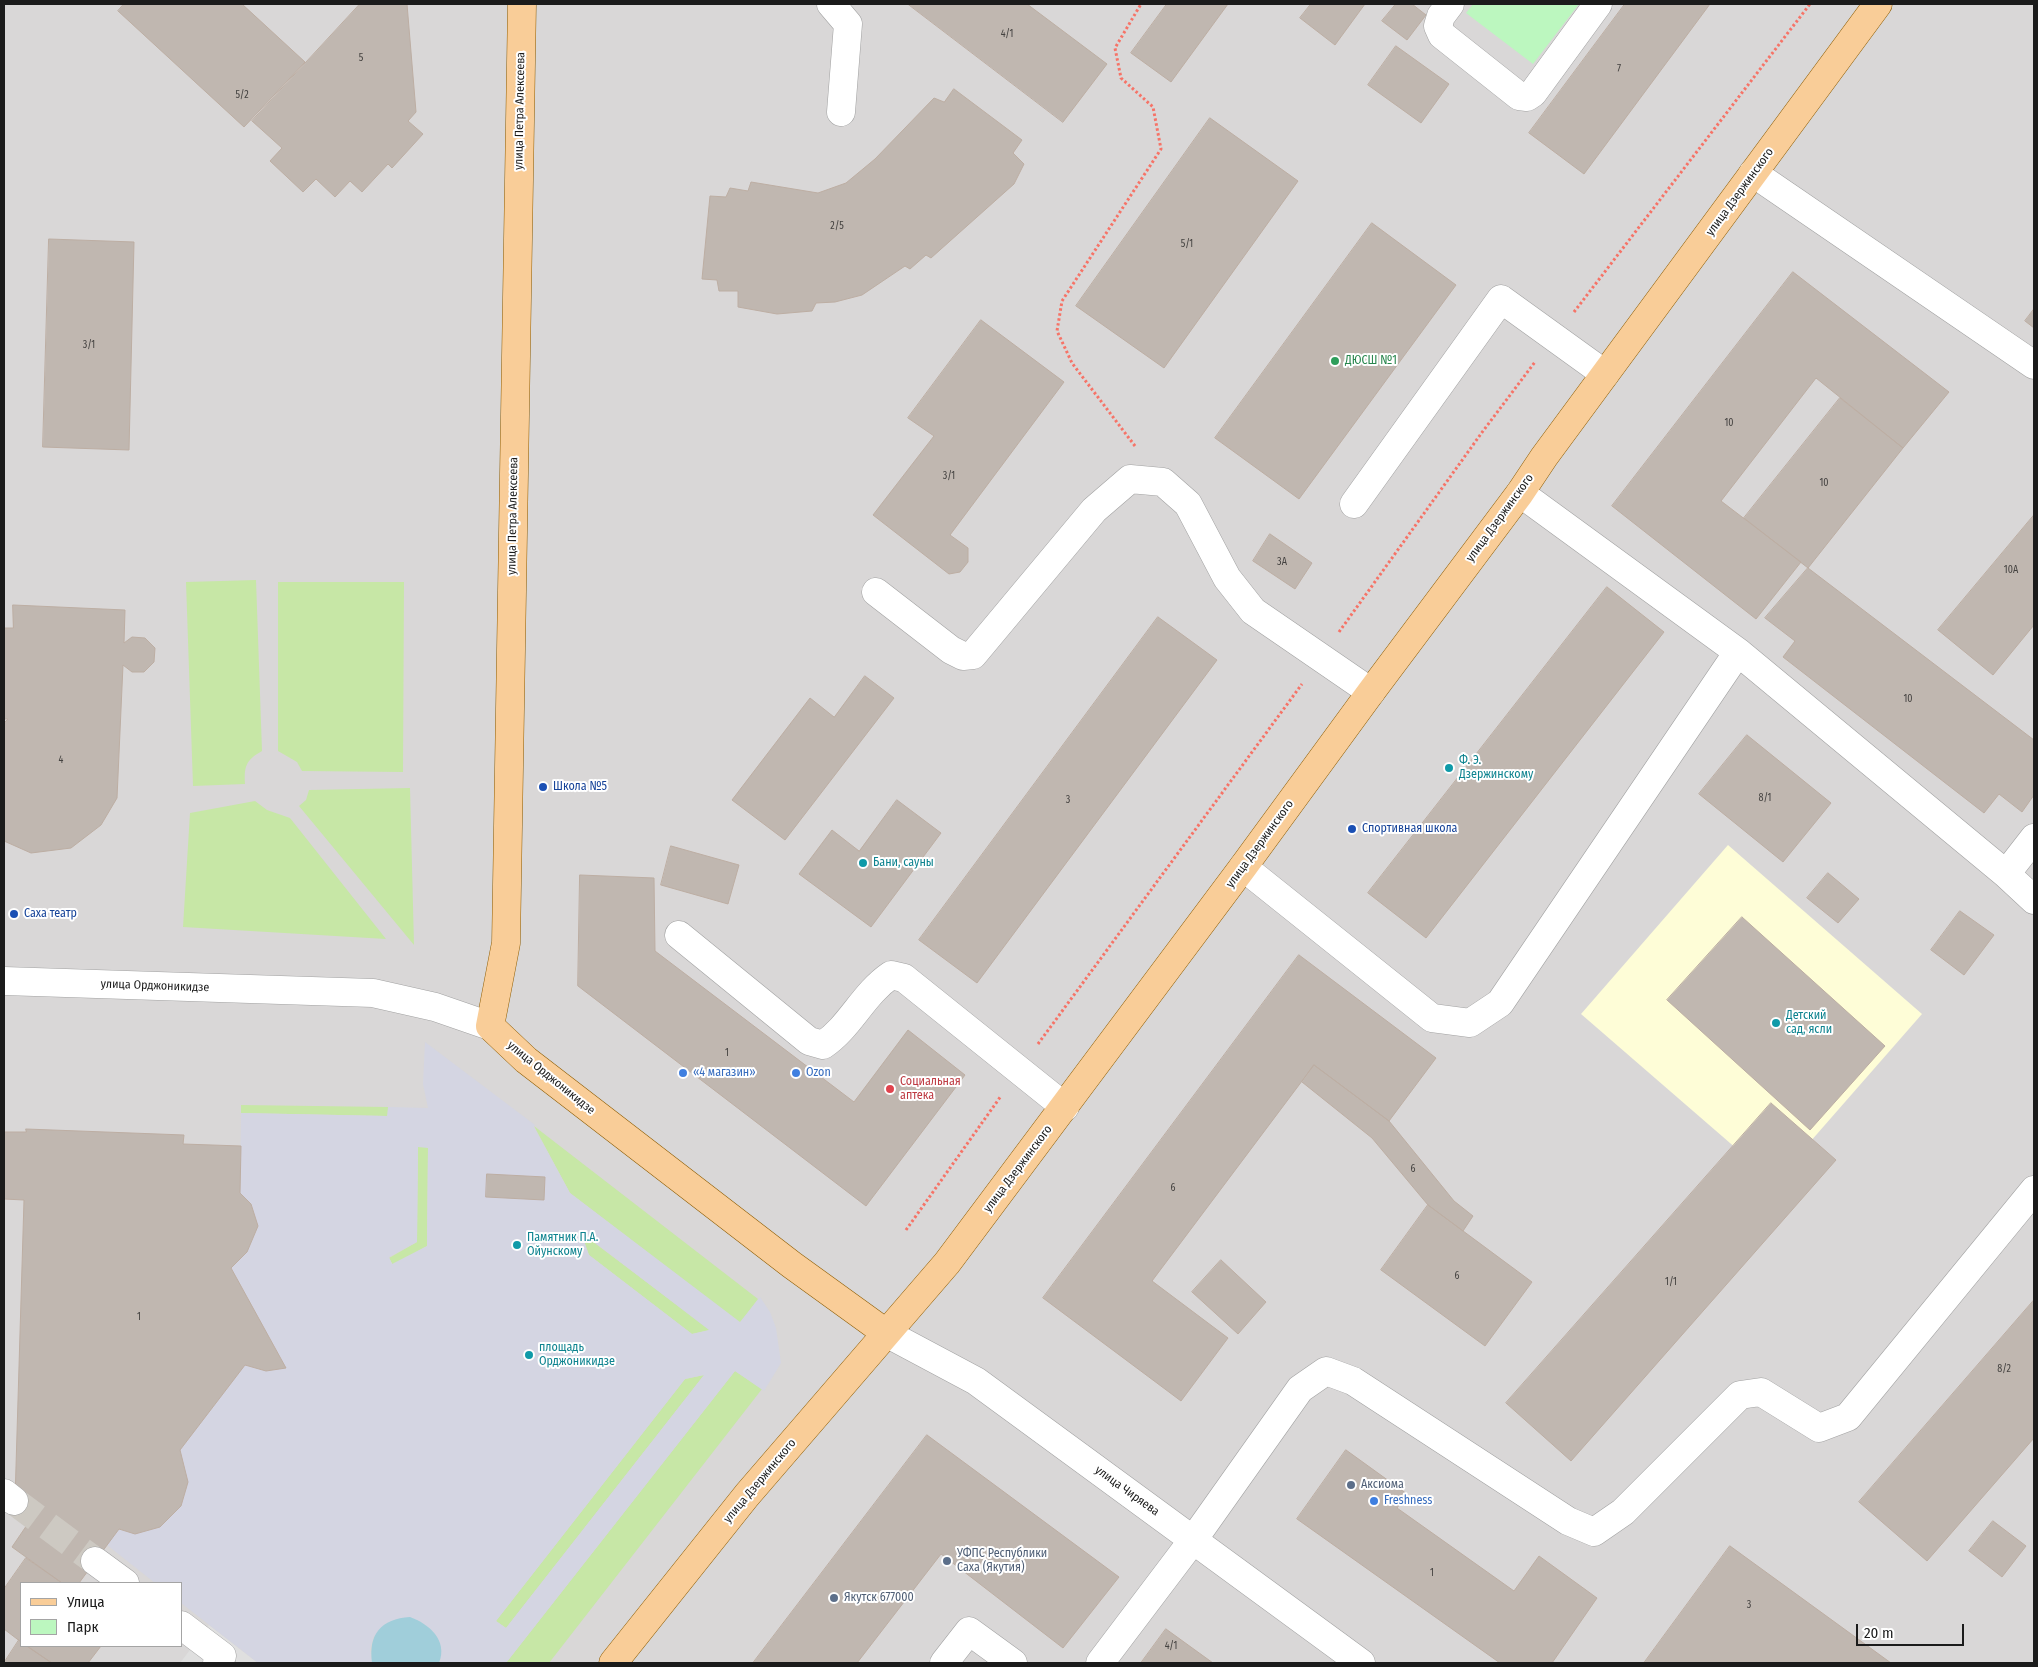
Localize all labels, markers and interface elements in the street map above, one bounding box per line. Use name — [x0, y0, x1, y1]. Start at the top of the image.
house number: 4/1 — [1001, 28, 1013, 40]
house number: 5 — [359, 52, 363, 64]
street label: улица Петра Алексеева — [512, 52, 528, 170]
house number: 7 — [1617, 63, 1621, 75]
house number: 5/2 — [235, 89, 249, 101]
street label: улица Дзержинского — [1703, 145, 1777, 239]
house number: 2/5 — [830, 220, 844, 232]
house number: 5/1 — [1181, 238, 1193, 250]
house number: 3/1 — [83, 339, 95, 351]
place label: ДЮСШ №1 — [1345, 354, 1397, 368]
marker: ДЮСШ №1 — [1329, 355, 1341, 367]
house number: 10 — [1724, 417, 1734, 429]
street label: улица Петра Алексеева — [505, 457, 521, 575]
house number: 3/1 — [943, 470, 955, 482]
street label: улица Дзержинского — [1463, 471, 1537, 565]
house number: 10 — [1819, 477, 1829, 489]
house number: 3А — [1277, 556, 1287, 568]
house number: 10А — [2004, 564, 2018, 576]
house number: 10 — [1903, 693, 1913, 705]
house number: 4 — [59, 754, 63, 766]
place label: Ф. Э. Дзержинскому — [1459, 754, 1533, 782]
marker: Ф. Э. Дзержинскому — [1443, 762, 1455, 774]
place label: Школа №5 — [553, 780, 607, 794]
marker: Школа №5 — [537, 781, 549, 793]
house number: 8/1 — [1759, 792, 1771, 804]
house number: 3 — [1066, 794, 1070, 806]
street label: улица Дзержинского — [1223, 797, 1297, 891]
place label: Спортивная школа — [1362, 822, 1457, 836]
marker: Спортивная школа — [1346, 823, 1358, 835]
place label: Бани, сауны — [873, 856, 934, 870]
marker: Бани, сауны — [857, 857, 869, 869]
place label: Саха театр — [24, 907, 77, 921]
marker: Саха театр — [8, 908, 20, 920]
street label: улица Орджоникидзе — [100, 977, 210, 995]
place label: Детский сад, ясли — [1786, 1009, 1832, 1037]
marker: Детский сад, ясли — [1770, 1017, 1782, 1029]
street label: улица Орджоникидзе — [504, 1038, 598, 1118]
house number: 1 — [725, 1047, 729, 1059]
place label: «4 магазин» — [693, 1066, 756, 1080]
place label: Ozon — [806, 1066, 831, 1080]
marker: «4 магазин» — [677, 1067, 689, 1079]
marker: Ozon — [790, 1067, 802, 1079]
place label: Социальная аптека — [900, 1075, 961, 1103]
marker: Социальная аптека — [884, 1083, 896, 1095]
street label: улица Дзержинского — [981, 1123, 1055, 1215]
house number: 6 — [1411, 1163, 1415, 1175]
house number: 6 — [1171, 1182, 1175, 1194]
place label: Памятник П.А. Ойунскому — [527, 1231, 598, 1259]
marker: Памятник П.А. Ойунскому — [511, 1239, 523, 1251]
house number: 6 — [1455, 1270, 1459, 1282]
house number: 1/1 — [1665, 1276, 1677, 1288]
house number: 1 — [137, 1311, 141, 1323]
place label: площадь Орджоникидзе — [539, 1341, 615, 1369]
marker: площадь Орджоникидзе — [523, 1349, 535, 1361]
house number: 8/2 — [1997, 1363, 2011, 1375]
street label: улица Дзержинского — [721, 1436, 799, 1526]
street label: улица Чиряева — [1092, 1463, 1162, 1519]
place label: Аксиома — [1361, 1478, 1404, 1492]
marker: Аксиома — [1345, 1479, 1357, 1491]
place label: Freshness — [1384, 1494, 1432, 1508]
marker: Freshness — [1368, 1495, 1380, 1507]
place label: УФПС Республики Саха (Якутия) — [957, 1547, 1047, 1575]
marker: УФПС Республики Саха (Якутия) — [941, 1555, 953, 1567]
house number: 1 — [1430, 1567, 1434, 1579]
legend — [20, 1582, 182, 1647]
place label: Якутск 677000 — [844, 1591, 914, 1605]
marker: Якутск 677000 — [828, 1592, 840, 1604]
text: Улица — [67, 1593, 105, 1611]
house number: 3 — [1747, 1599, 1751, 1611]
scale bar — [1858, 1614, 1966, 1646]
text: Парк — [67, 1618, 98, 1636]
text: 20 m — [1864, 1624, 1894, 1642]
house number: 4/1 — [1165, 1640, 1177, 1652]

